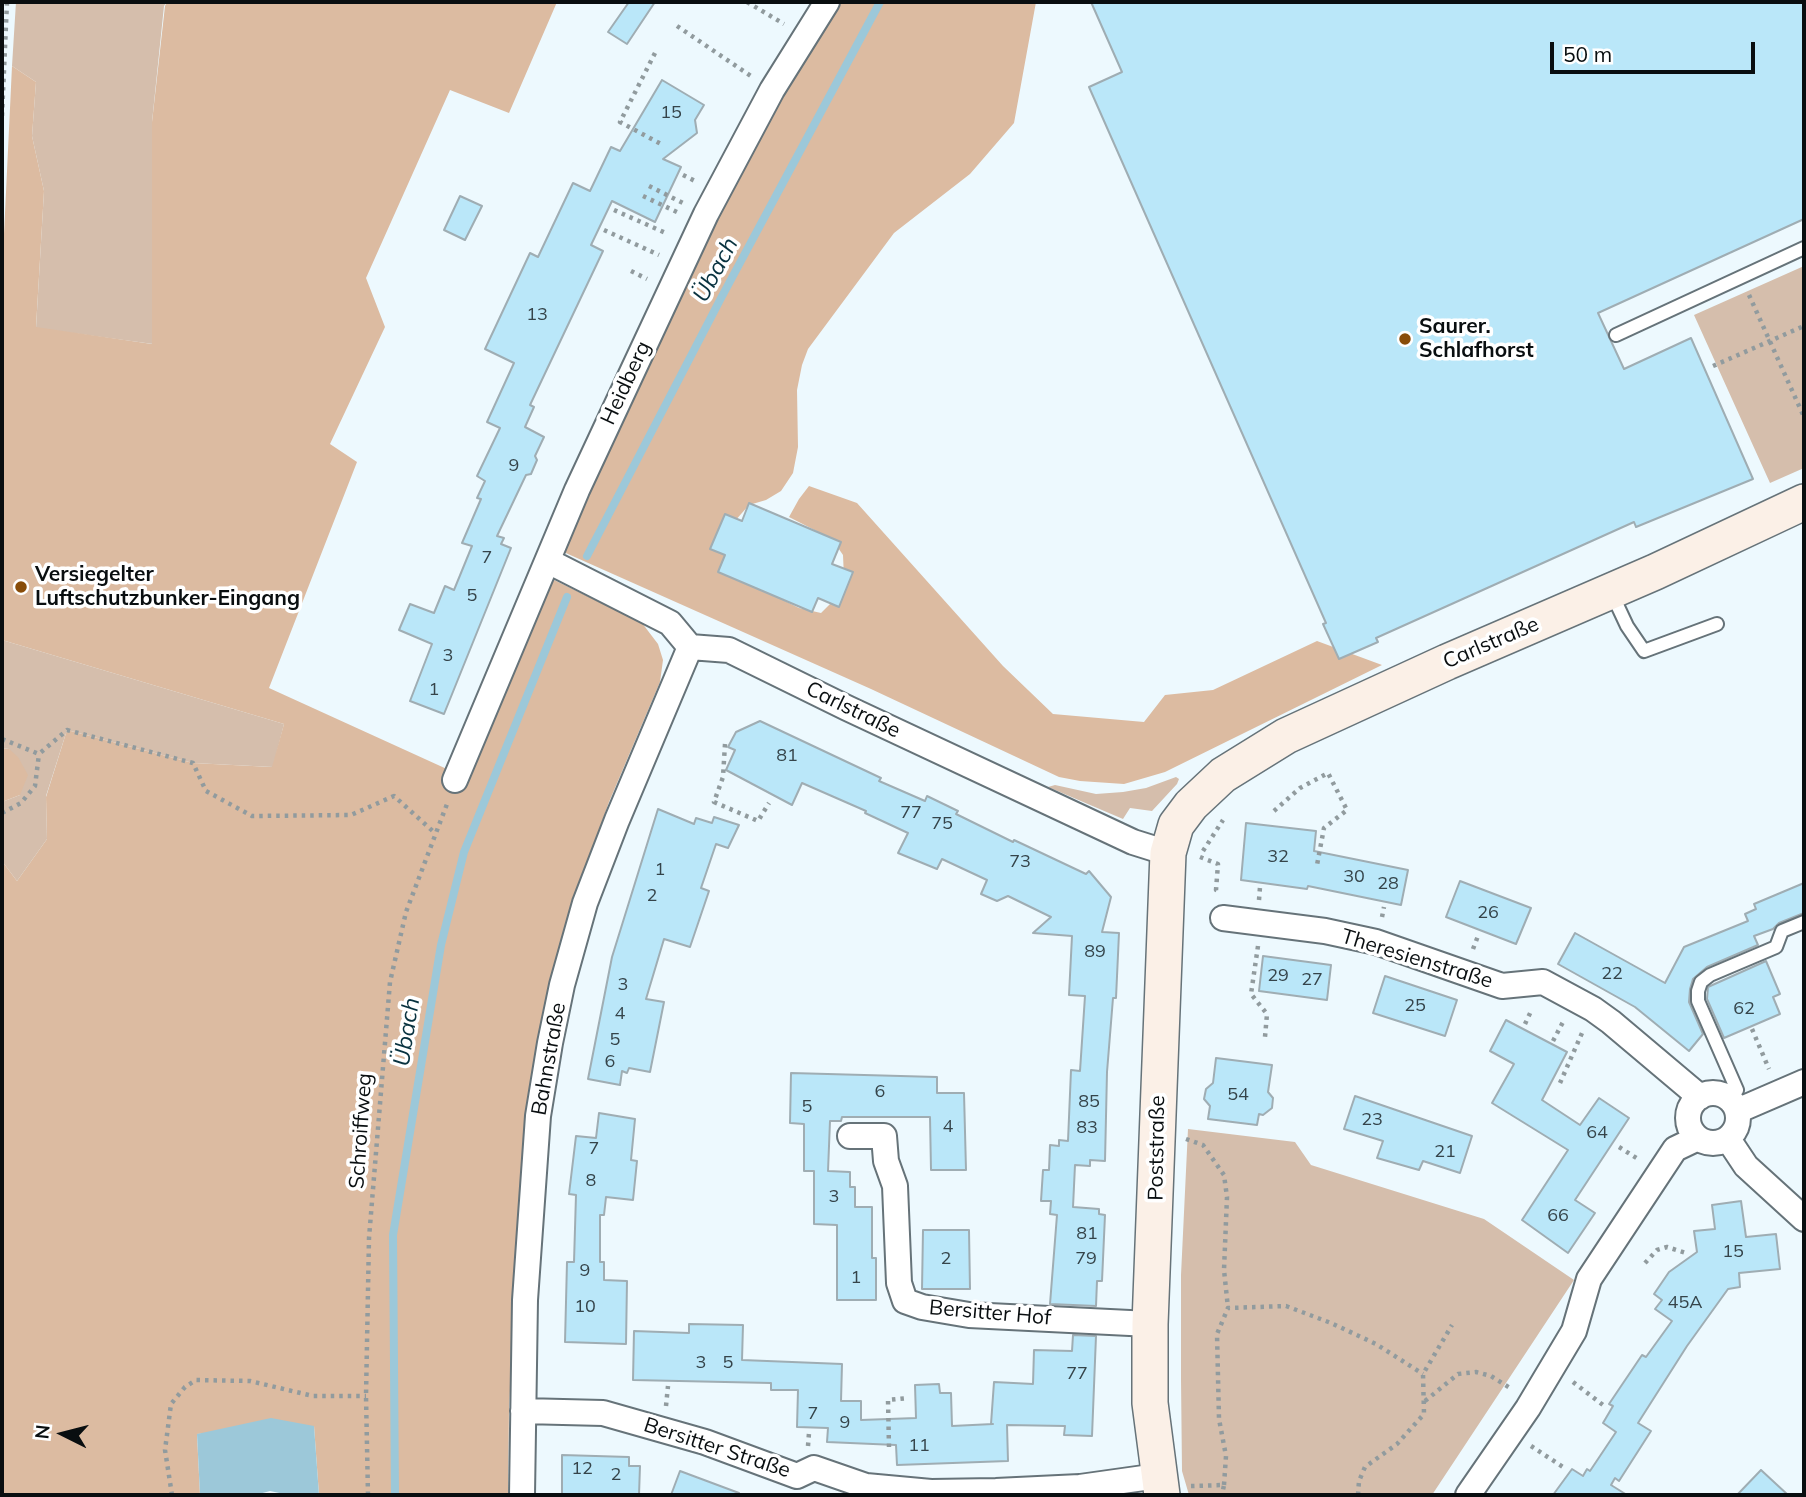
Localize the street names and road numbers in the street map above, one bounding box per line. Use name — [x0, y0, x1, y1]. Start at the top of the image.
street label: Heidberg — [596, 337, 656, 429]
street label: Carlstraße — [1439, 612, 1543, 674]
street label: Carlstraße — [802, 676, 904, 744]
street label: Theresienstraße — [1338, 924, 1496, 994]
street label: Bahnstraße — [527, 1001, 571, 1117]
street label: Schroiffweg — [344, 1072, 378, 1190]
street label: Poststraße — [1143, 1095, 1171, 1201]
street label: Bersitter Hof — [928, 1295, 1052, 1331]
street label: Bersitter Straße — [640, 1412, 794, 1484]

